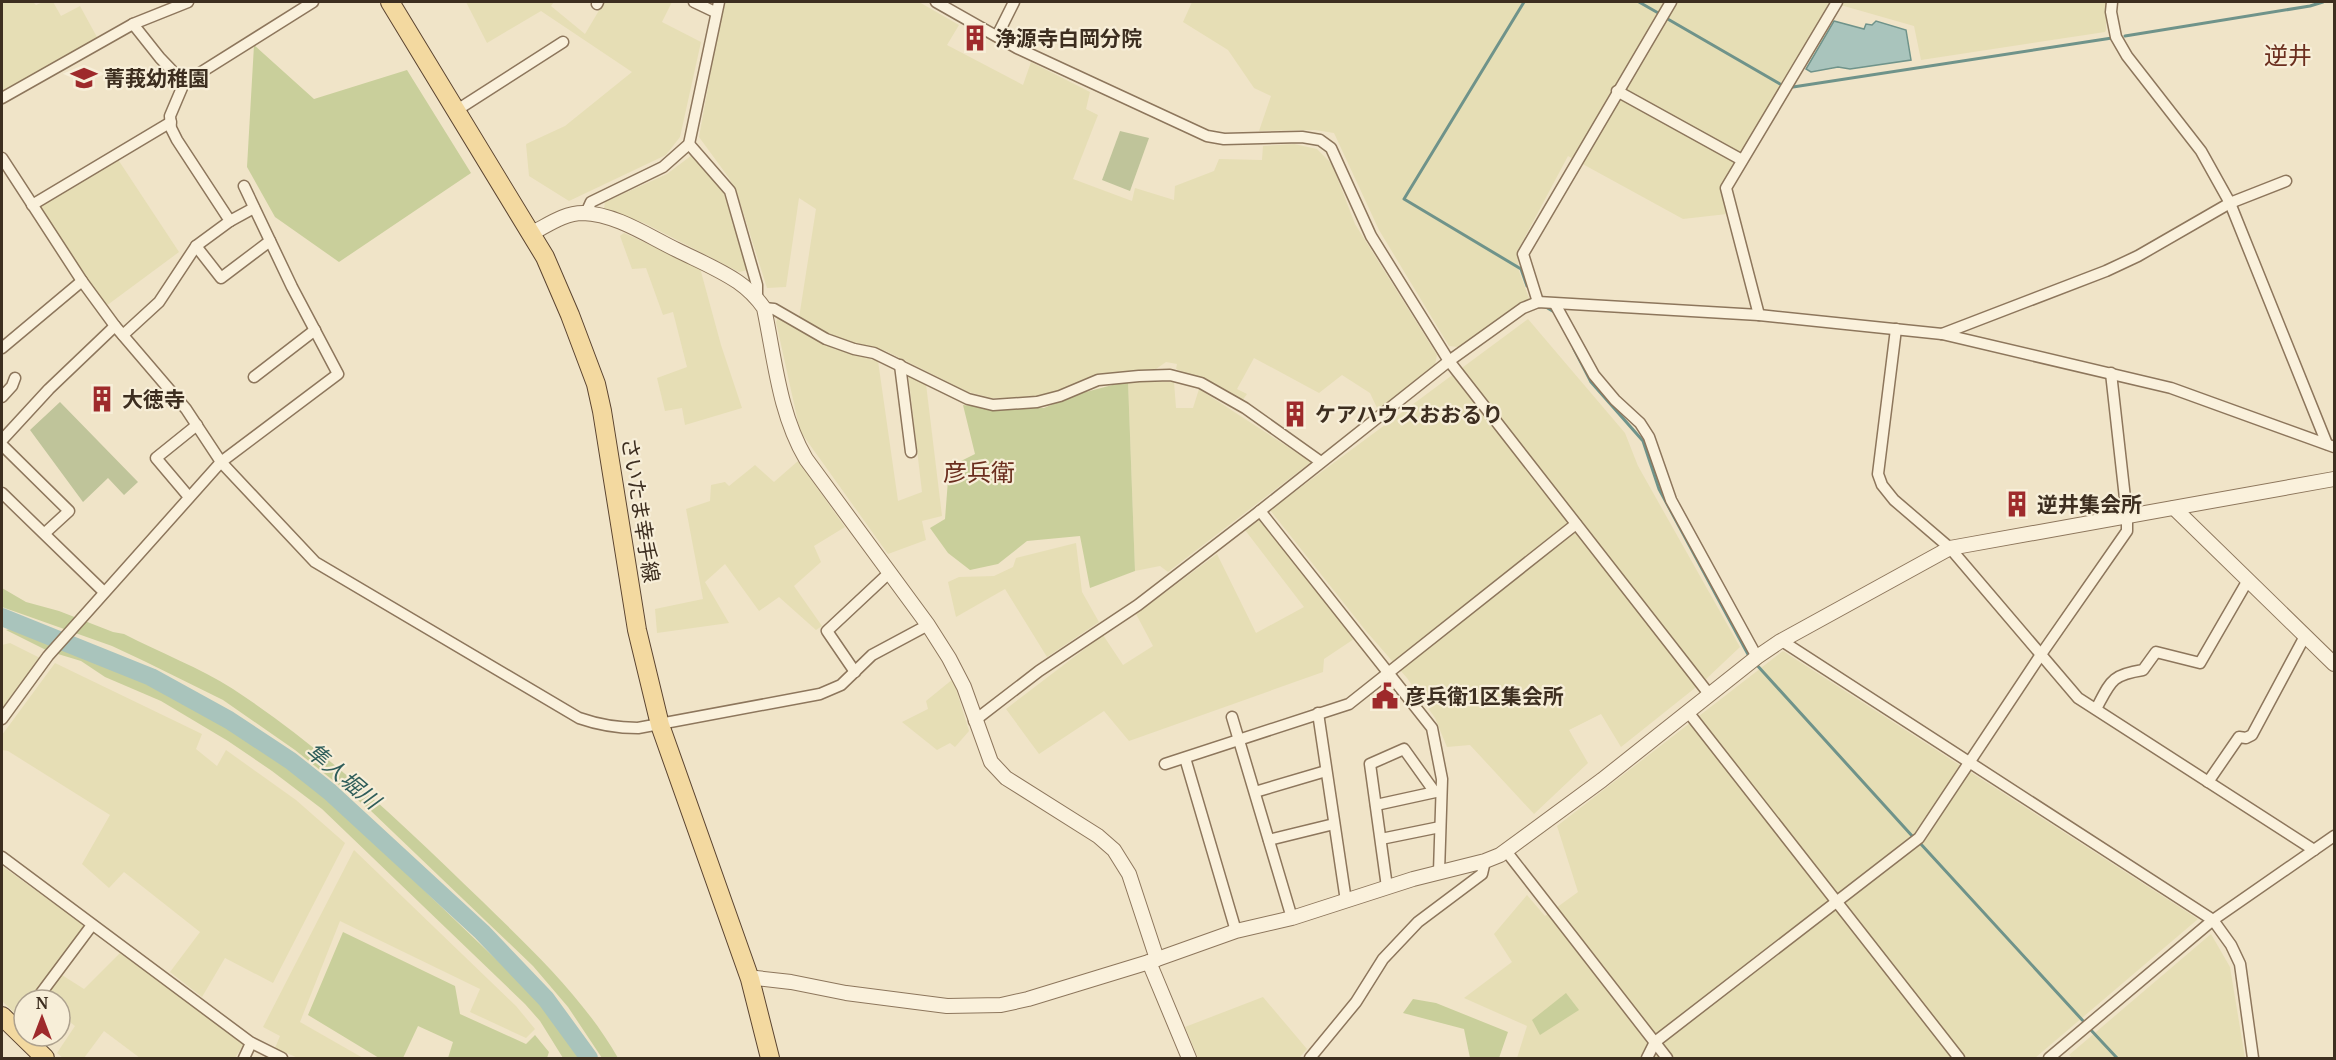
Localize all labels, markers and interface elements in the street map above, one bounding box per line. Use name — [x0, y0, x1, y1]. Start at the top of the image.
building icon: 浄源寺白岡分院 — [960, 23, 990, 53]
place label: 浄源寺白岡分院 — [995, 24, 1142, 52]
district label: 逆井 — [2264, 38, 2312, 71]
school or university icon: 菁莪幼稚園 — [69, 63, 99, 93]
place label: 菁莪幼稚園 — [104, 64, 209, 92]
building icon: 大徳寺 — [87, 384, 117, 414]
place label: 大徳寺 — [122, 385, 185, 413]
building icon: ケアハウスおおるり — [1280, 399, 1310, 429]
place label: ケアハウスおおるり — [1315, 400, 1503, 428]
street label: さいたま幸手線 — [616, 436, 666, 584]
district label: 彦兵衛 — [943, 455, 1015, 488]
building icon: 逆井集会所 — [2002, 489, 2032, 519]
place label: 逆井集会所 — [2037, 490, 2142, 518]
public building icon: 彦兵衛1区集会所 — [1370, 681, 1400, 711]
place label: 彦兵衛1区集会所 — [1405, 682, 1564, 710]
water label: 隼人堀川 — [301, 735, 389, 816]
north arrow — [12, 988, 72, 1048]
text: N — [36, 992, 49, 1014]

